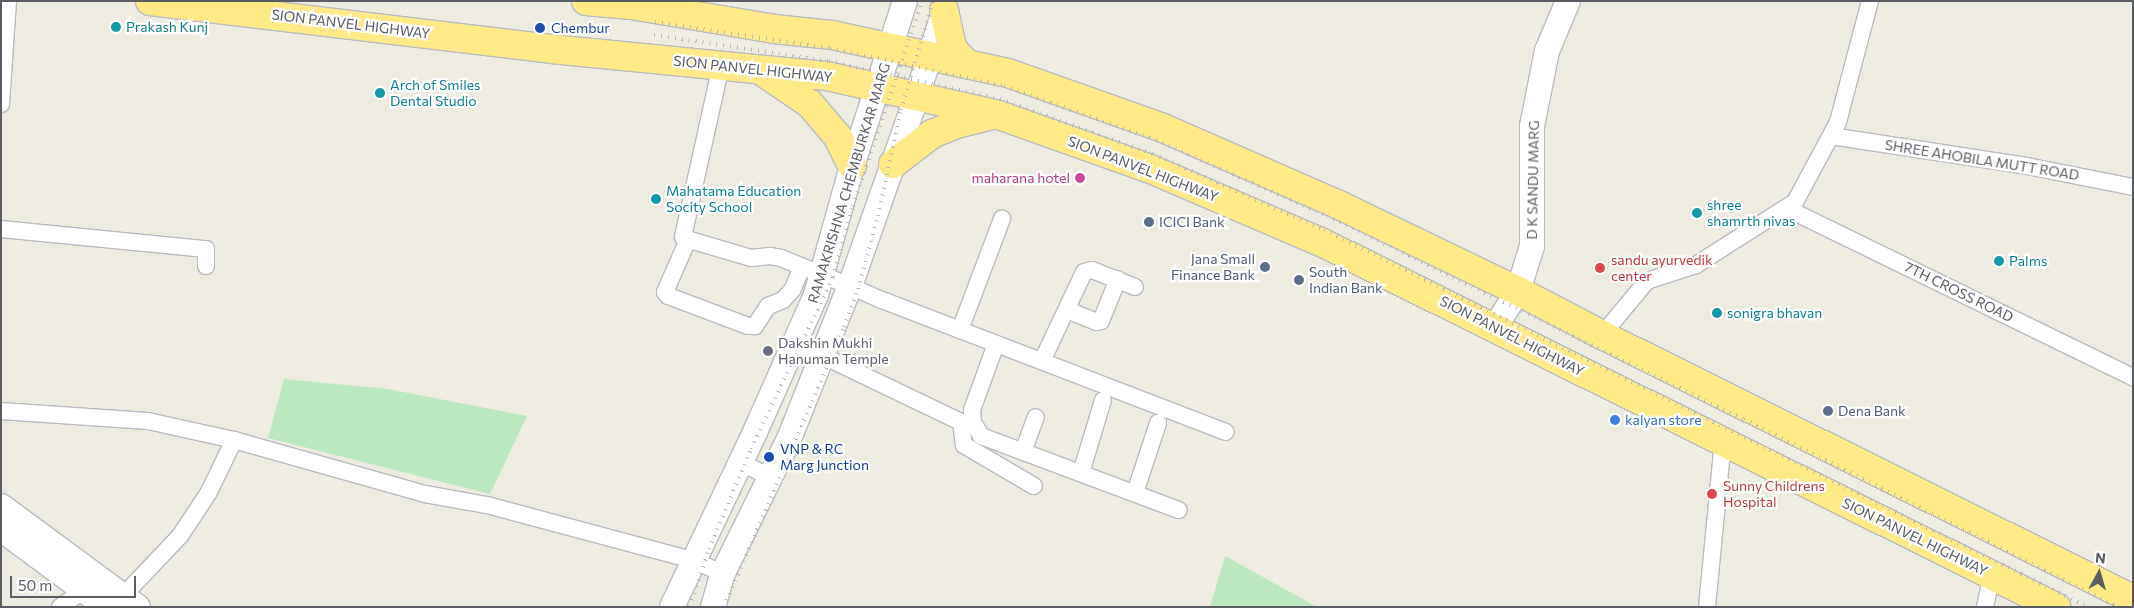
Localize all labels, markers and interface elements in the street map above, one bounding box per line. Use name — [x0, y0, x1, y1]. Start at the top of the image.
street label: SION PANVEL HIGHWAY — [271, 6, 431, 42]
place label: Prakash Kunj — [126, 19, 208, 35]
place label: Chembur — [551, 20, 610, 36]
marker: Prakash Kunj — [110, 21, 122, 33]
marker: Chembur — [533, 21, 547, 35]
street label: SION PANVEL HIGHWAY — [673, 52, 833, 86]
street label: RAMAKRISHNA CHEMBURKAR MARG — [804, 61, 894, 305]
place label: Arch of Smiles Dental Studio — [390, 77, 480, 110]
marker: Arch of Smiles Dental Studio — [374, 87, 386, 99]
street label: D K SANDU MARG — [1524, 120, 1542, 240]
street label: SION PANVEL HIGHWAY — [1065, 133, 1221, 205]
street label: SHREE AHOBILA MUTT ROAD — [1884, 136, 2080, 184]
place label: maharana hotel — [971, 170, 1070, 186]
marker: maharana hotel — [1074, 172, 1086, 184]
place label: Mahatama Education Socity School — [666, 183, 801, 216]
marker: Mahatama Education Socity School — [650, 193, 662, 205]
place label: shree shamrth nivas — [1707, 197, 1795, 230]
marker: shree shamrth nivas — [1691, 207, 1703, 219]
place label: ICICI Bank — [1159, 214, 1225, 230]
marker: ICICI Bank — [1143, 216, 1155, 228]
place label: Jana Small Finance Bank — [1171, 251, 1255, 284]
place label: sandu ayurvedik center — [1611, 252, 1713, 284]
place label: Palms — [2009, 253, 2047, 269]
marker: Palms — [1993, 255, 2005, 267]
street label: 7TH CROSS ROAD — [1902, 258, 2016, 326]
marker: Jana Small Finance Bank — [1259, 261, 1271, 273]
marker: sandu ayurvedik center — [1593, 261, 1607, 275]
place label: South Indian Bank — [1309, 264, 1383, 296]
marker: South Indian Bank — [1293, 274, 1305, 286]
street label: SION PANVEL HIGHWAY — [1437, 292, 1587, 380]
place label: sonigra bhavan — [1727, 305, 1822, 321]
marker: sonigra bhavan — [1711, 307, 1723, 319]
place label: Dakshin Mukhi Hanuman Temple — [778, 335, 889, 368]
marker: Dakshin Mukhi Hanuman Temple — [762, 345, 774, 357]
place label: Dena Bank — [1838, 403, 1906, 419]
marker: Dena Bank — [1822, 405, 1834, 417]
place label: kalyan store — [1625, 412, 1702, 428]
marker: kalyan store — [1609, 414, 1621, 426]
place label: VNP & RC Marg Junction — [780, 441, 869, 474]
marker: VNP & RC Marg Junction — [762, 450, 776, 464]
place label: Sunny Childrens Hospital — [1723, 478, 1825, 511]
marker: Sunny Childrens Hospital — [1705, 487, 1719, 501]
street label: SION PANVEL HIGHWAY — [1840, 494, 1990, 580]
north arrow — [2074, 548, 2124, 598]
text: N — [2095, 549, 2107, 567]
scale bar — [12, 566, 139, 598]
text: 50 m — [18, 576, 52, 594]

